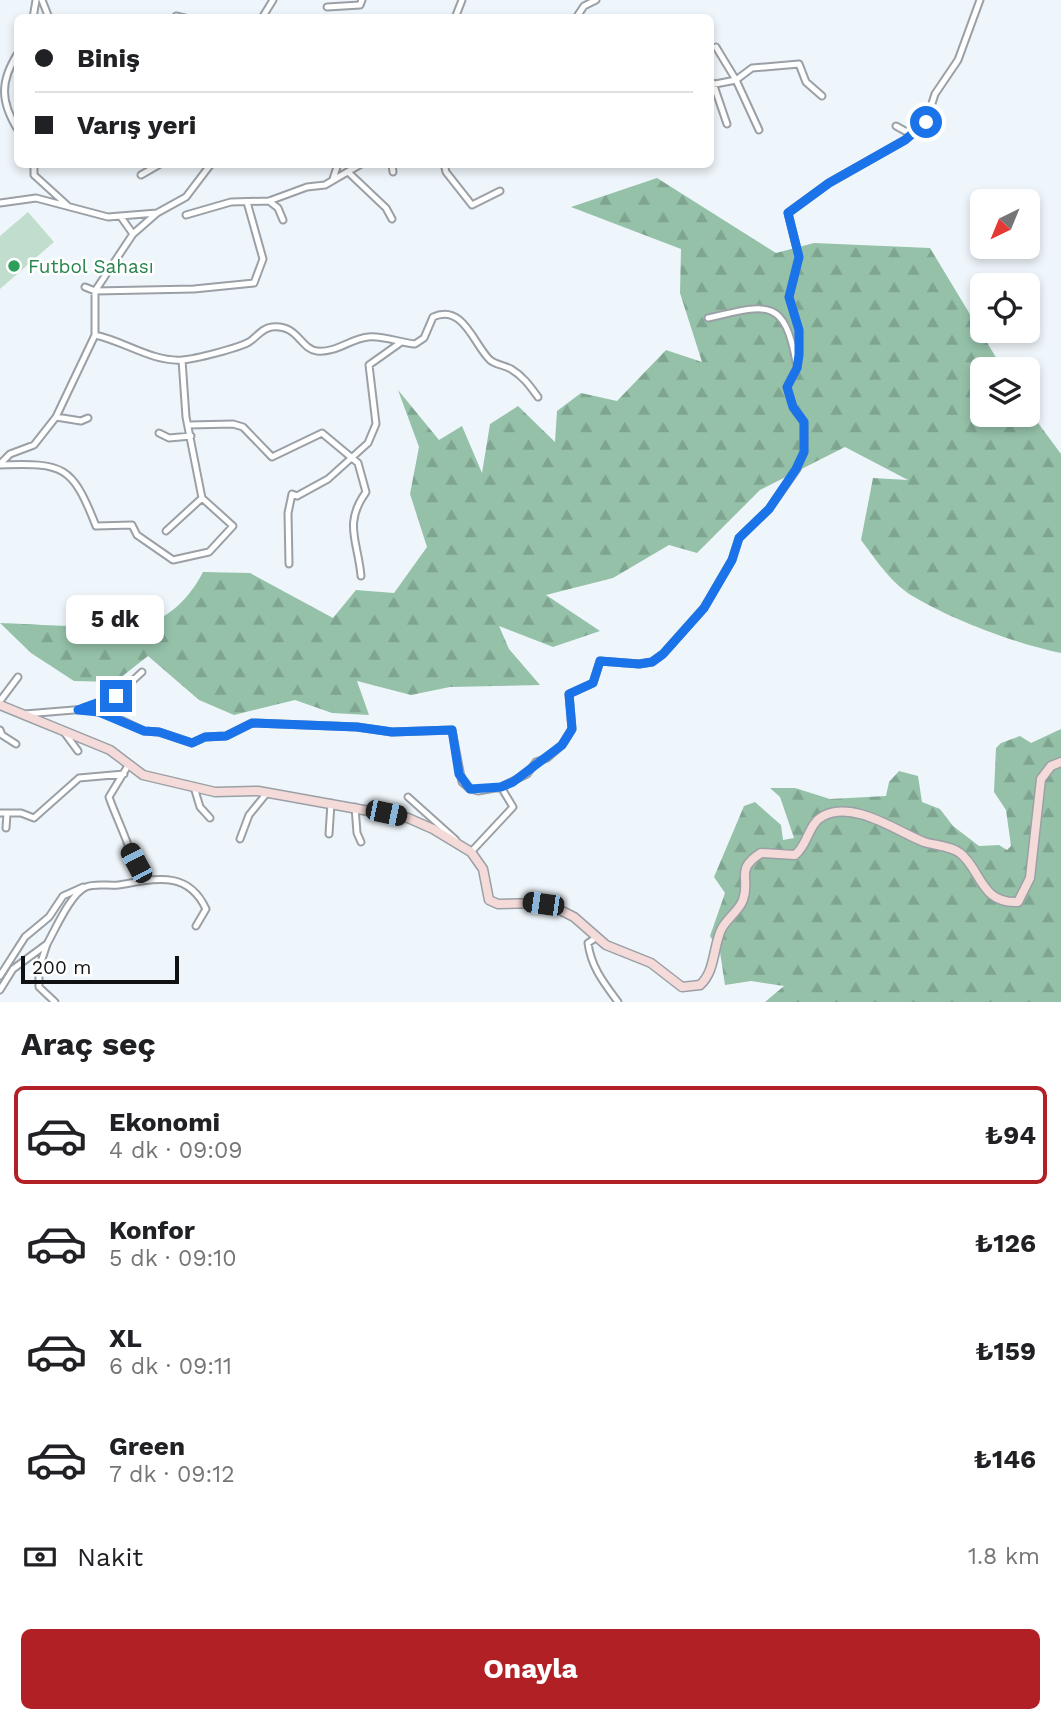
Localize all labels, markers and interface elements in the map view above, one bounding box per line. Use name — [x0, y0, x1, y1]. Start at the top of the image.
text: Biniş — [77, 43, 140, 73]
route start — [910, 106, 942, 138]
text: Varış yeri — [77, 110, 196, 140]
north arrow — [970, 189, 1040, 259]
map controls — [970, 189, 1040, 427]
place label: Futbol Sahası — [28, 255, 154, 278]
marker: Futbol Sahası — [6, 258, 22, 274]
button: locate — [970, 273, 1040, 343]
button: layers — [970, 357, 1040, 427]
callout: 5 dk — [67, 594, 165, 644]
text: 5 dk — [91, 606, 139, 633]
route end — [100, 680, 132, 712]
car — [364, 798, 409, 828]
car — [117, 840, 156, 886]
car — [521, 891, 566, 917]
scale bar — [21, 953, 178, 985]
text: 200 m — [32, 956, 91, 979]
text: Araç seç — [21, 1025, 156, 1063]
icon: car — [25, 1104, 88, 1167]
text: Ekonomi — [109, 1107, 220, 1137]
text: ₺94 — [985, 1120, 1036, 1150]
text: 4 dk · 09:09 — [109, 1137, 243, 1164]
icon: car — [25, 1212, 88, 1275]
text: Konfor — [109, 1215, 195, 1245]
text: ₺126 — [975, 1228, 1036, 1258]
text: 5 dk · 09:10 — [109, 1245, 237, 1272]
icon: car — [25, 1320, 88, 1383]
text: XL — [109, 1323, 142, 1353]
text: ₺159 — [975, 1336, 1036, 1366]
text: 6 dk · 09:11 — [109, 1353, 232, 1380]
icon: car — [25, 1428, 88, 1491]
text: Green — [109, 1431, 185, 1461]
text: ₺146 — [974, 1444, 1036, 1474]
text: 7 dk · 09:12 — [109, 1461, 235, 1488]
icon: cash — [21, 1538, 59, 1576]
text: Nakit — [77, 1542, 143, 1572]
text: 1.8 km — [968, 1543, 1040, 1570]
button: Onayla — [21, 1629, 1040, 1709]

